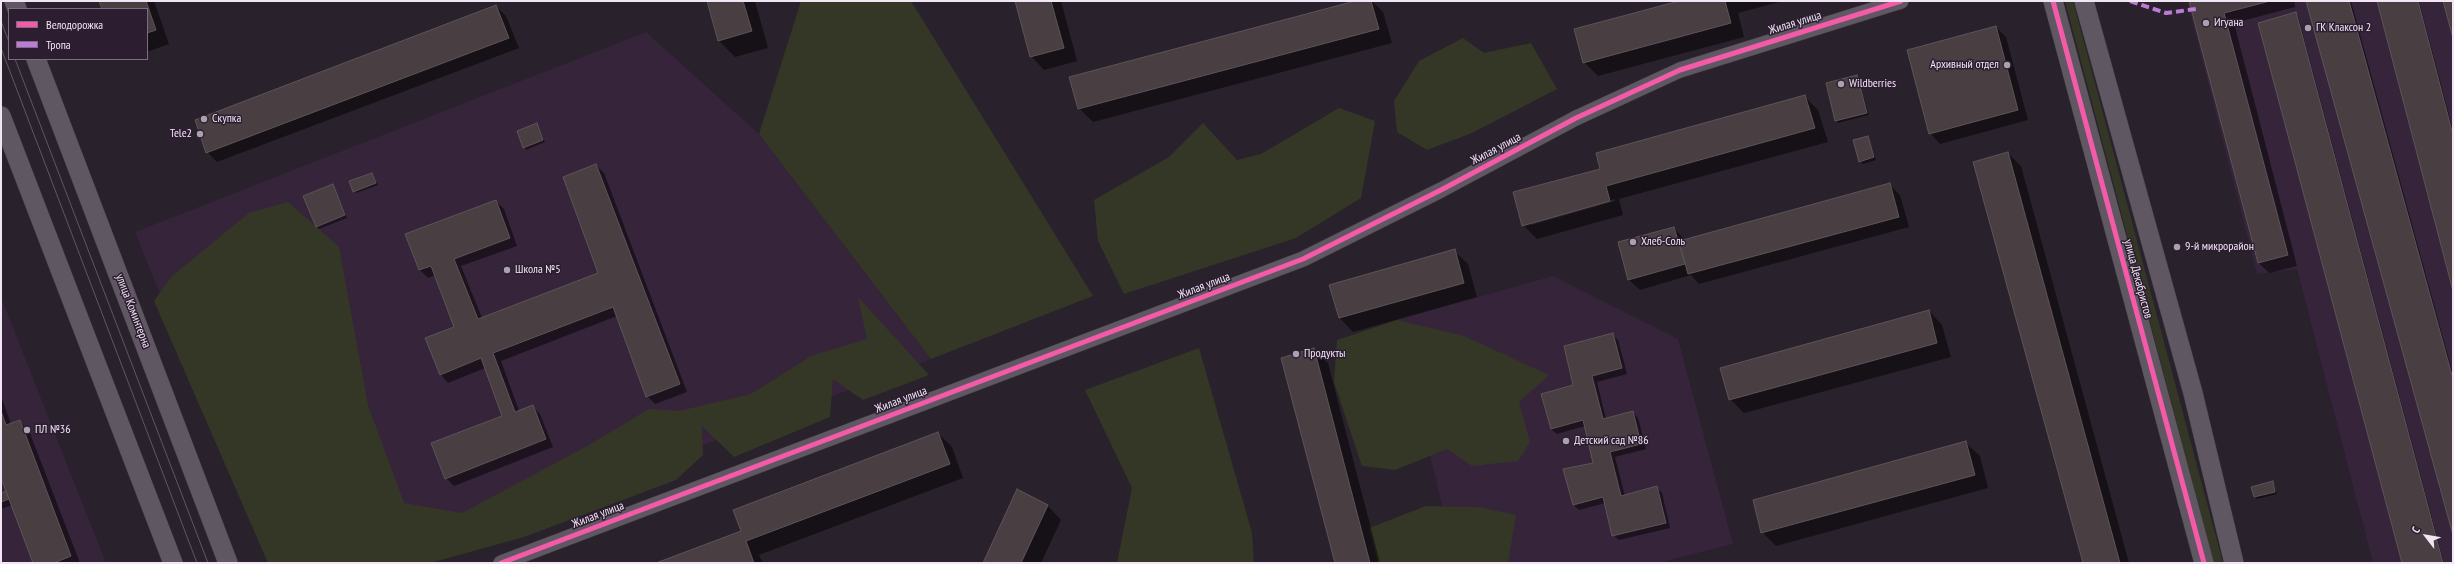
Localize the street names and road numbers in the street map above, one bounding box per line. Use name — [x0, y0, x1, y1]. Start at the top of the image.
street label: Жилая улица — [1767, 8, 1823, 38]
street label: Жилая улица — [1469, 130, 1523, 168]
street label: улица Декабристов — [2121, 238, 2155, 320]
street label: Жилая улица — [1176, 269, 1232, 303]
street label: улица Коминтерна — [112, 272, 154, 350]
street label: Жилая улица — [873, 383, 929, 417]
street label: Жилая улица — [570, 498, 626, 532]

